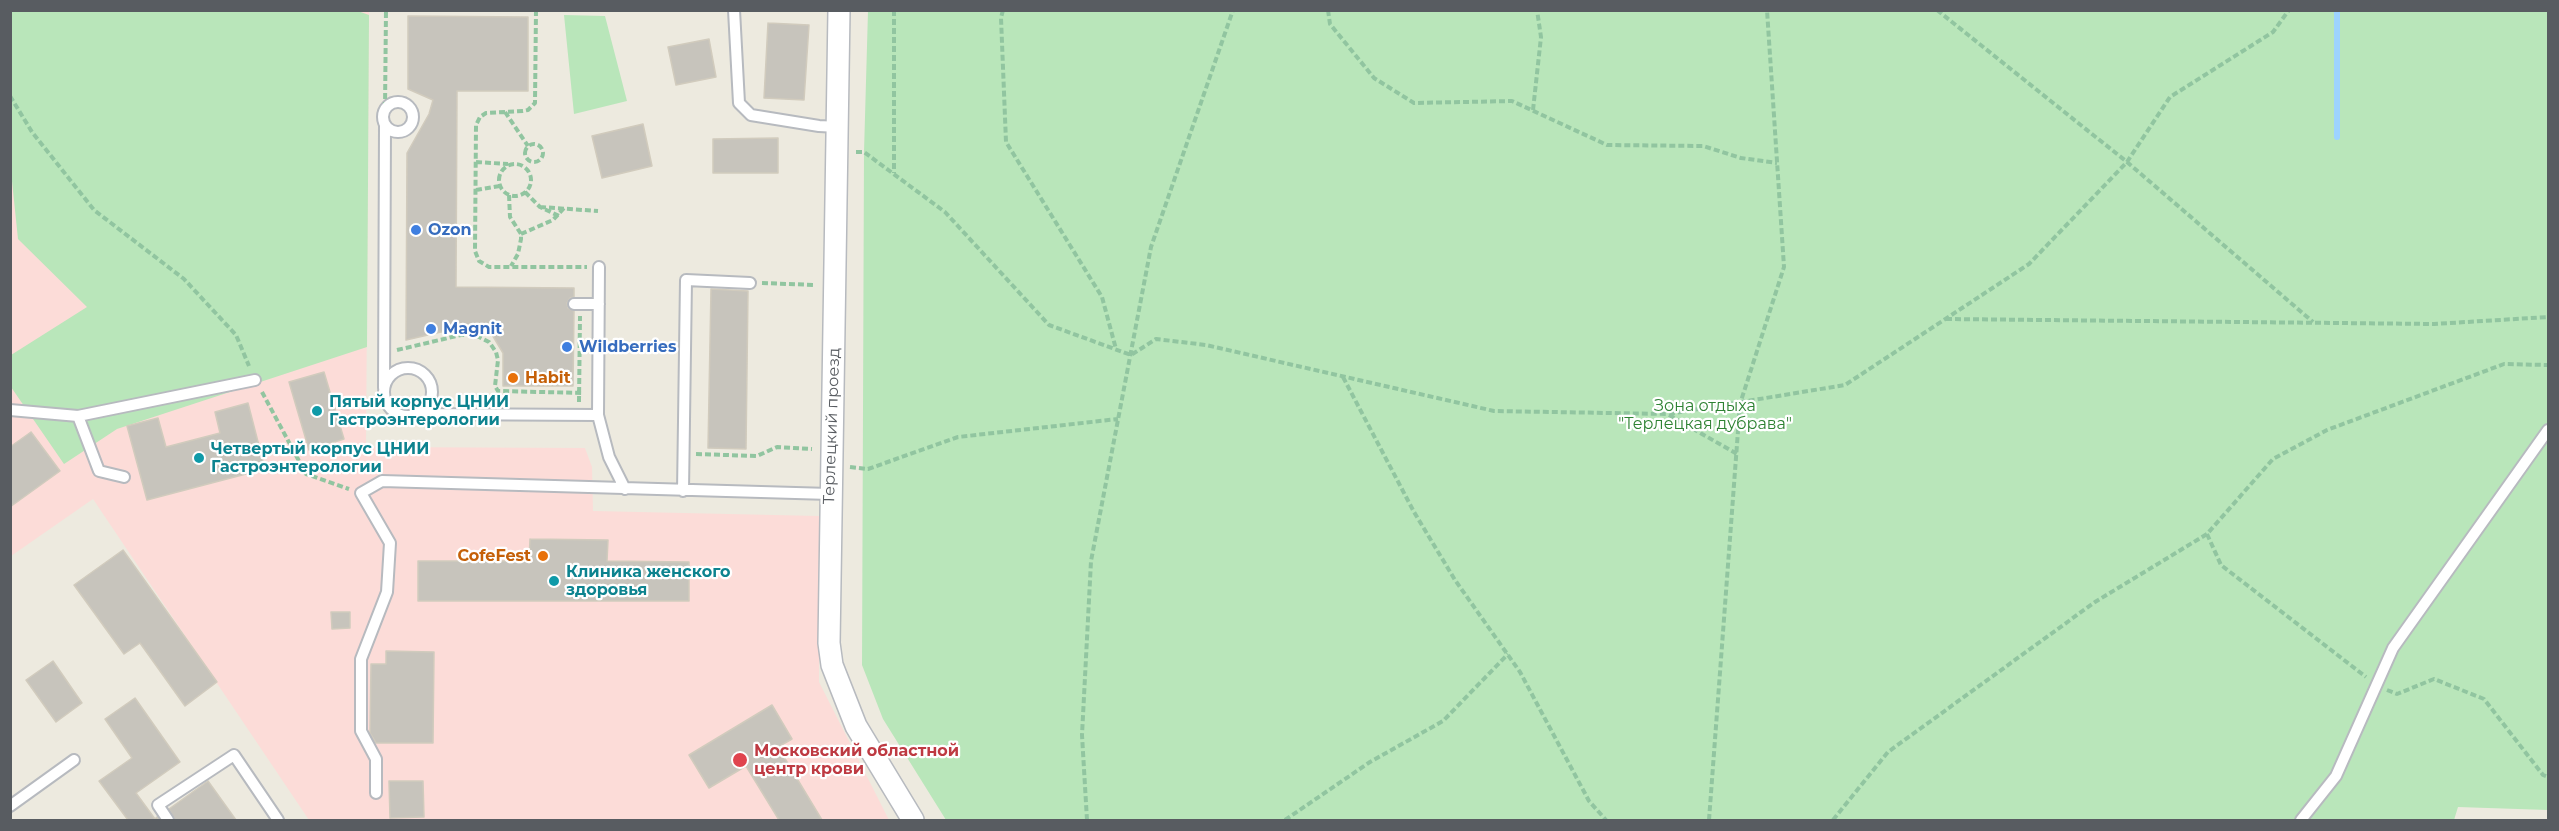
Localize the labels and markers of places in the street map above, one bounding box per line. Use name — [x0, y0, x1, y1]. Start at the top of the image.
place label: Ozon — [428, 220, 472, 240]
marker: Ozon — [409, 223, 423, 237]
place label: Magnit — [443, 319, 502, 339]
marker: Magnit — [424, 322, 438, 336]
place label: Wildberries — [579, 337, 676, 357]
marker: Wildberries — [560, 340, 574, 354]
place label: Habit — [525, 368, 571, 388]
marker: Habit — [506, 371, 520, 385]
place label: Пятый корпус ЦНИИ Гастроэнтерологии — [329, 392, 509, 430]
marker: Пятый корпус ЦНИИ Гастроэнтерологии — [310, 404, 324, 418]
place label: Четвертый корпус ЦНИИ Гастроэнтерологии — [211, 439, 429, 477]
marker: Четвертый корпус ЦНИИ Гастроэнтерологии — [192, 451, 206, 465]
place label: CofeFest — [457, 546, 531, 566]
marker: CofeFest — [536, 549, 550, 563]
place label: Клиника женского здоровья — [566, 562, 731, 600]
marker: Клиника женского здоровья — [547, 574, 561, 588]
place label: Московский областной центр крови — [754, 741, 959, 779]
marker: Московский областной центр крови — [731, 751, 749, 769]

